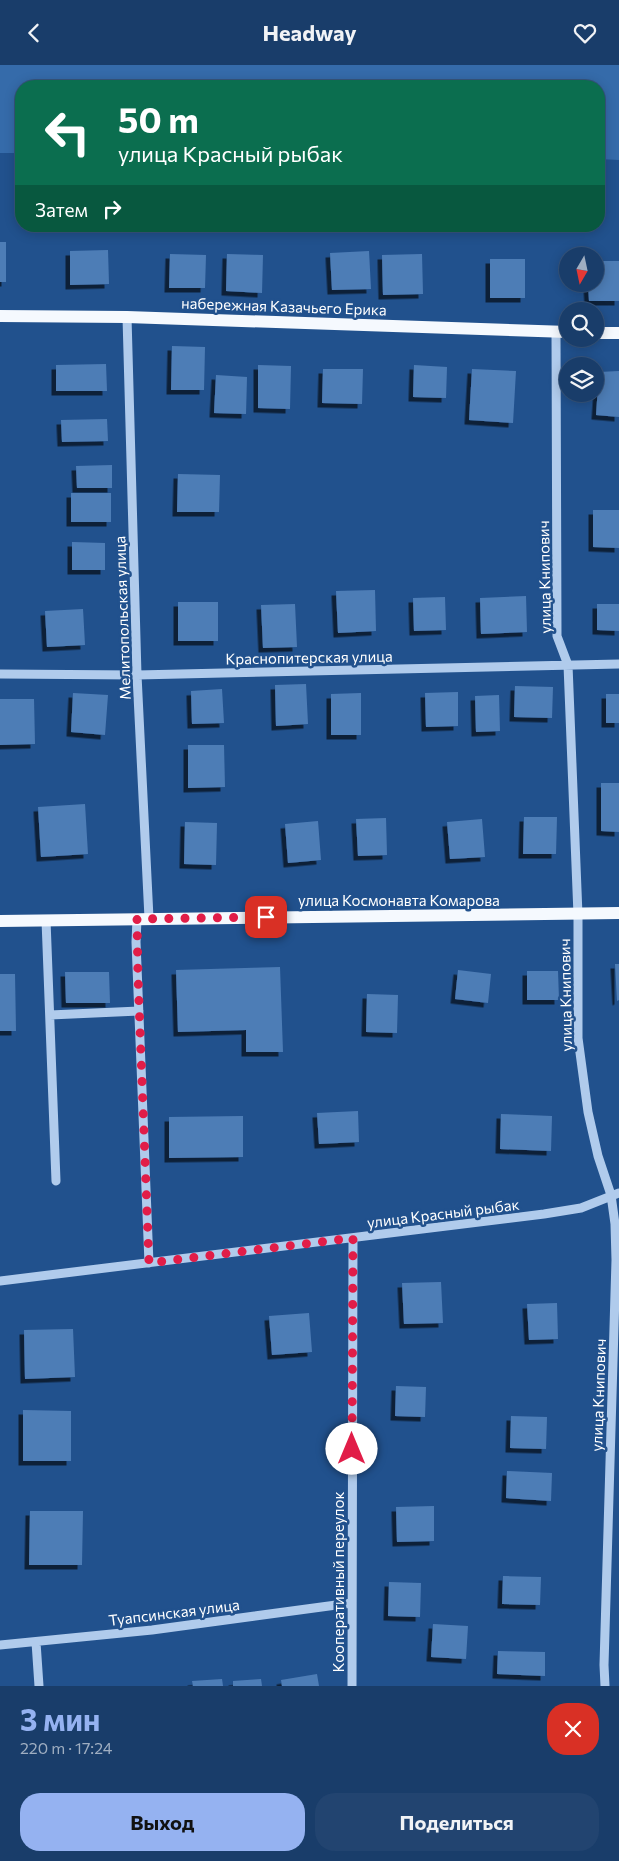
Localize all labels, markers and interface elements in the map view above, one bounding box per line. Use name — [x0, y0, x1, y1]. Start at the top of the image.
icon: back — [20, 19, 48, 47]
text: Headway — [263, 19, 356, 46]
icon: heart — [571, 19, 599, 47]
text: 50 m — [118, 97, 199, 140]
icon: left — [35, 100, 100, 165]
text: улица Красный рыбак — [118, 140, 343, 167]
icon: right — [98, 195, 126, 223]
text: Затем — [35, 198, 88, 221]
north arrow — [559, 247, 604, 293]
map controls — [559, 247, 604, 402]
street label: набережная Казачьего Ерика — [181, 293, 387, 319]
button: search — [559, 302, 604, 347]
button: layers — [559, 357, 604, 402]
street label: улица Книпович — [534, 520, 554, 634]
street label: Мелитопольская улица — [110, 536, 134, 700]
street label: Краснопитерская улица — [225, 647, 393, 667]
street label: улица Космонавта Комарова — [298, 891, 500, 909]
pin — [245, 896, 287, 938]
icon: arrive — [252, 903, 280, 931]
street label: улица Книпович — [555, 938, 575, 1052]
street label: улица Красный рыбак — [366, 1195, 520, 1231]
street label: улица Книпович — [587, 1338, 609, 1452]
position arrow — [325, 1422, 377, 1474]
street label: Кооперативный переулок — [329, 1492, 347, 1672]
street label: Туапсинская улица — [107, 1595, 241, 1629]
text: 3 мин — [20, 1700, 100, 1737]
button: close — [547, 1703, 599, 1755]
text: 220 m · 17:24 — [20, 1738, 112, 1757]
button: Выход — [20, 1793, 305, 1851]
button: Поделиться — [315, 1793, 599, 1851]

